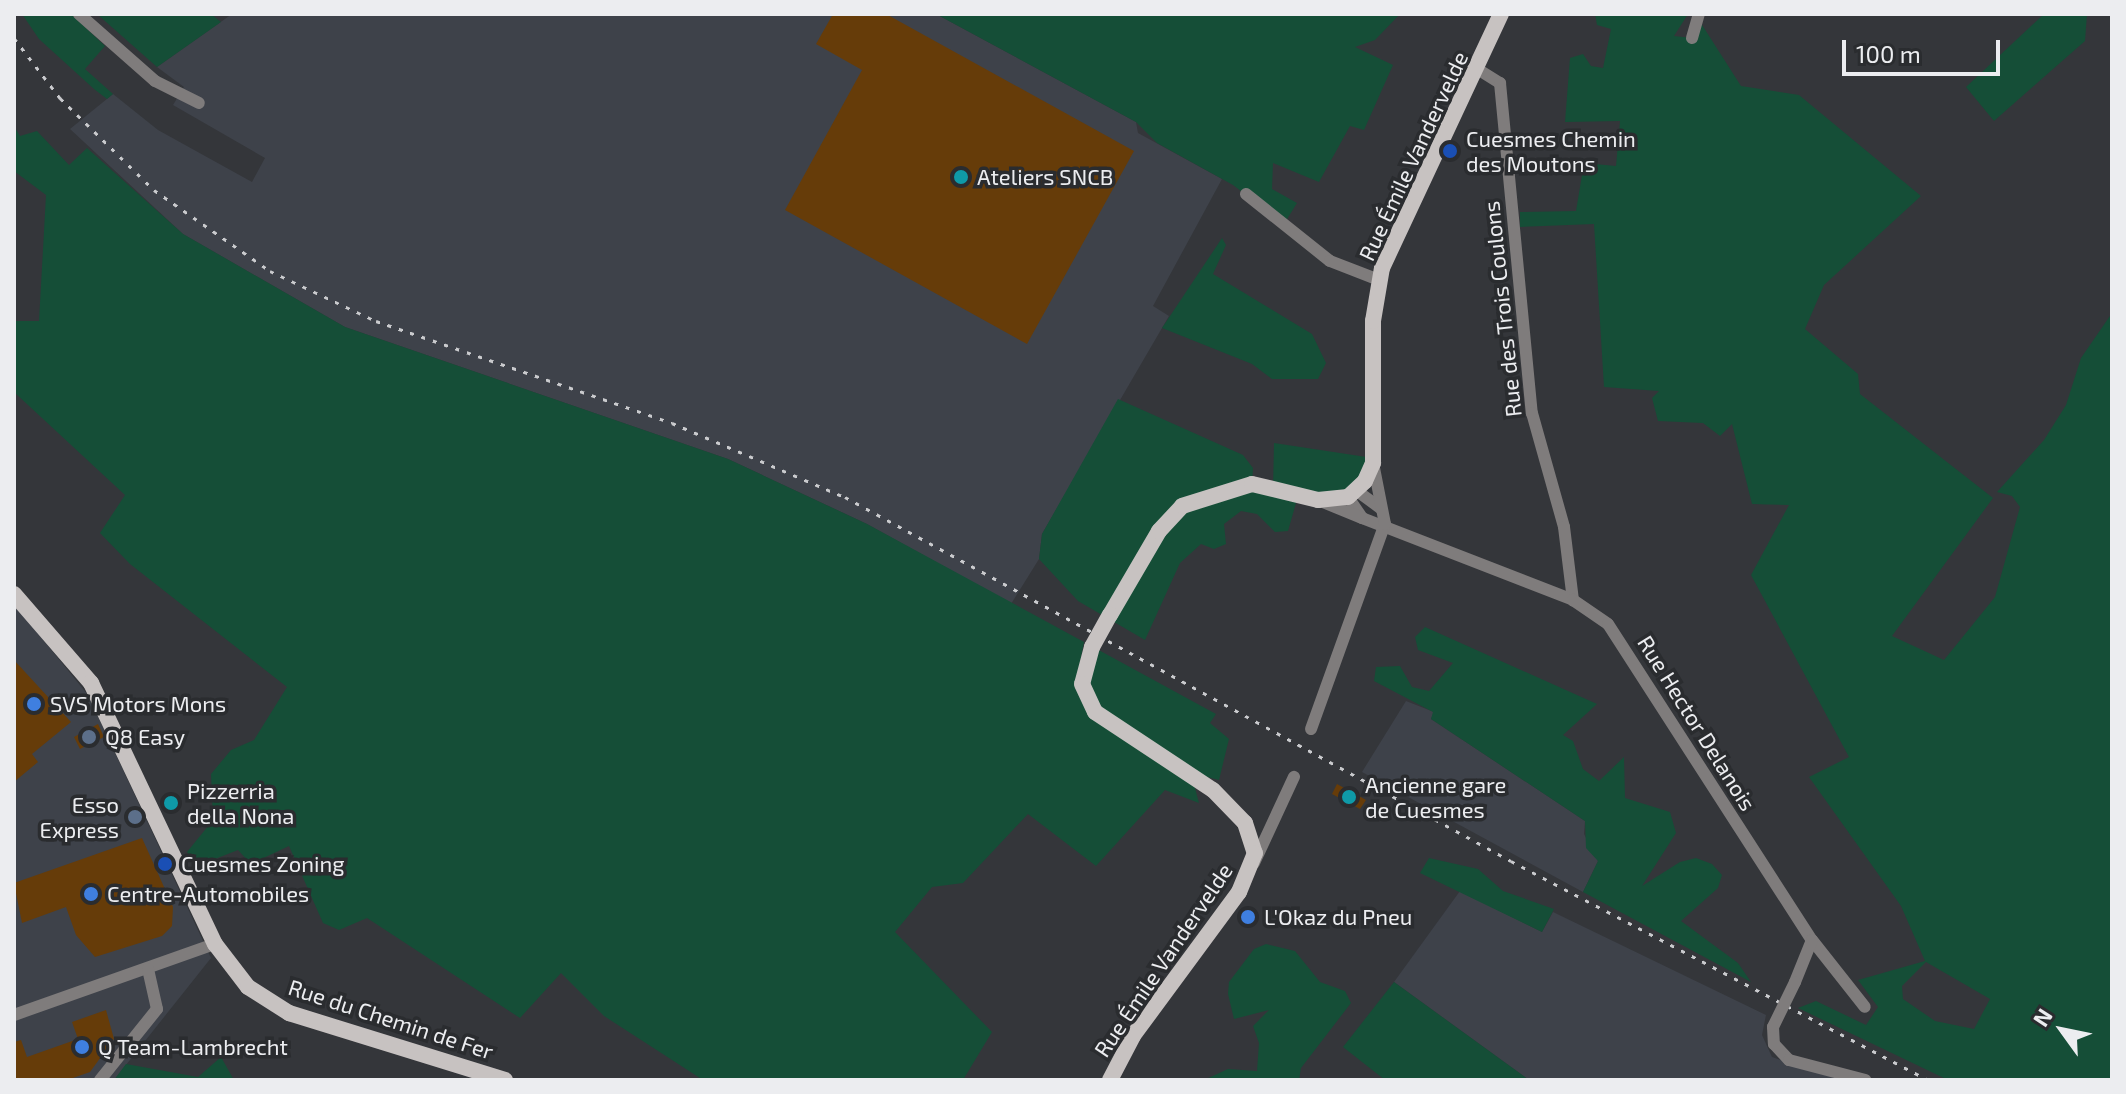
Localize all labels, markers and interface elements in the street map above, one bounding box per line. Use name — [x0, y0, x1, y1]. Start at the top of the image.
scale bar — [1846, 24, 2004, 74]
text: 100 m — [1856, 39, 1921, 68]
street label: Rue Émile Vandervelde — [1353, 47, 1473, 265]
place label: Cuesmes Chemin des Moutons — [1466, 125, 1636, 176]
marker: Cuesmes Chemin des Moutons — [1441, 142, 1459, 160]
place label: Ateliers SNCB — [977, 164, 1113, 190]
marker: Ateliers SNCB — [952, 168, 970, 186]
street label: Rue des Trois Coulons — [1478, 200, 1526, 418]
street label: Rue Hector Delanois — [1632, 630, 1762, 816]
place label: SVS Motors Mons — [50, 691, 226, 717]
marker: SVS Motors Mons — [25, 695, 43, 713]
place label: Q8 Easy — [105, 724, 185, 750]
marker: Q8 Easy — [80, 728, 98, 746]
place label: Ancienne gare de Cuesmes — [1365, 771, 1506, 822]
place label: Pizzerria della Nona — [187, 777, 294, 828]
marker: Ancienne gare de Cuesmes — [1340, 788, 1358, 806]
place label: Esso Express — [40, 791, 119, 842]
marker: Pizzerria della Nona — [162, 794, 180, 812]
marker: Esso Express — [126, 808, 144, 826]
place label: Cuesmes Zoning — [181, 851, 344, 877]
marker: Cuesmes Zoning — [156, 855, 174, 873]
street label: Rue Émile Vandervelde — [1088, 858, 1238, 1062]
place label: Centre-Automobiles — [107, 881, 309, 907]
marker: Centre-Automobiles — [82, 885, 100, 903]
place label: L'Okaz du Pneu — [1264, 904, 1412, 930]
marker: L'Okaz du Pneu — [1239, 908, 1257, 926]
street label: Rue du Chemin de Fer — [285, 973, 497, 1065]
north arrow — [2022, 990, 2102, 1070]
text: N — [2027, 1003, 2057, 1031]
place label: Q Team-Lambrecht — [98, 1034, 288, 1060]
marker: Q Team-Lambrecht — [73, 1038, 91, 1056]

